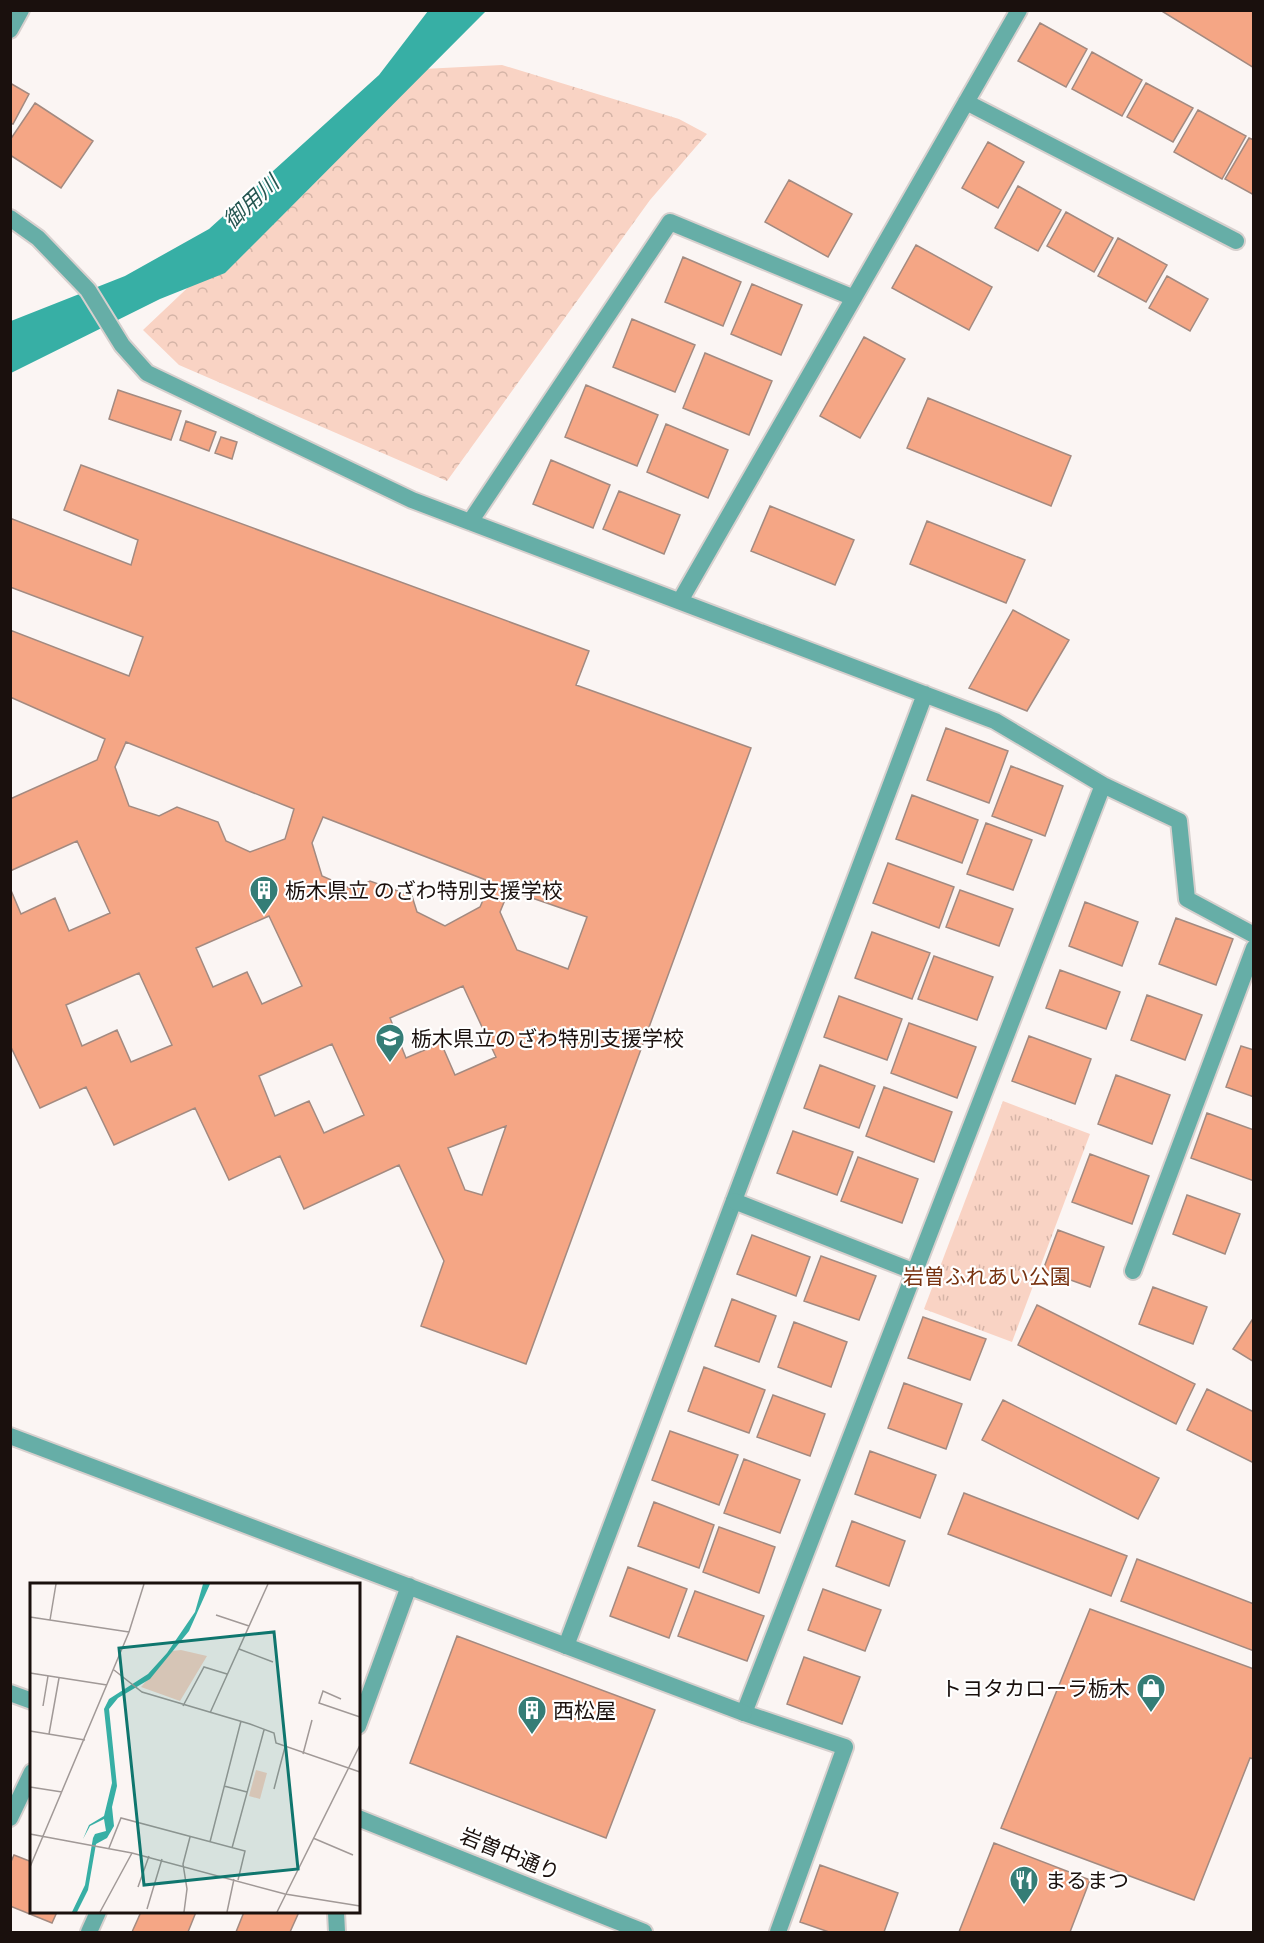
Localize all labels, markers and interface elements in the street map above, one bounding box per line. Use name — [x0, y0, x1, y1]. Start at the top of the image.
water label: 御用川 — [218, 168, 286, 234]
building icon: 栃木県立 のざわ特別支援学校 — [248, 874, 280, 916]
place label: 栃木県立 のざわ特別支援学校 — [285, 878, 563, 903]
school or university icon: 栃木県立のざわ特別支援学校 — [374, 1022, 406, 1064]
place label: 栃木県立のざわ特別支援学校 — [411, 1026, 684, 1051]
park label: 岩曽ふれあい公園 — [903, 1264, 1071, 1289]
inset map — [30, 1583, 360, 1913]
shop icon: トヨタカローラ栃木 — [1135, 1672, 1167, 1714]
place label: トヨタカローラ栃木 — [941, 1676, 1130, 1701]
building icon: 西松屋 — [516, 1694, 548, 1736]
place label: 西松屋 — [553, 1698, 616, 1723]
street label: 岩曽中通り — [457, 1823, 563, 1885]
restaurant icon: まるまつ — [1008, 1864, 1040, 1906]
place label: まるまつ — [1045, 1868, 1129, 1893]

